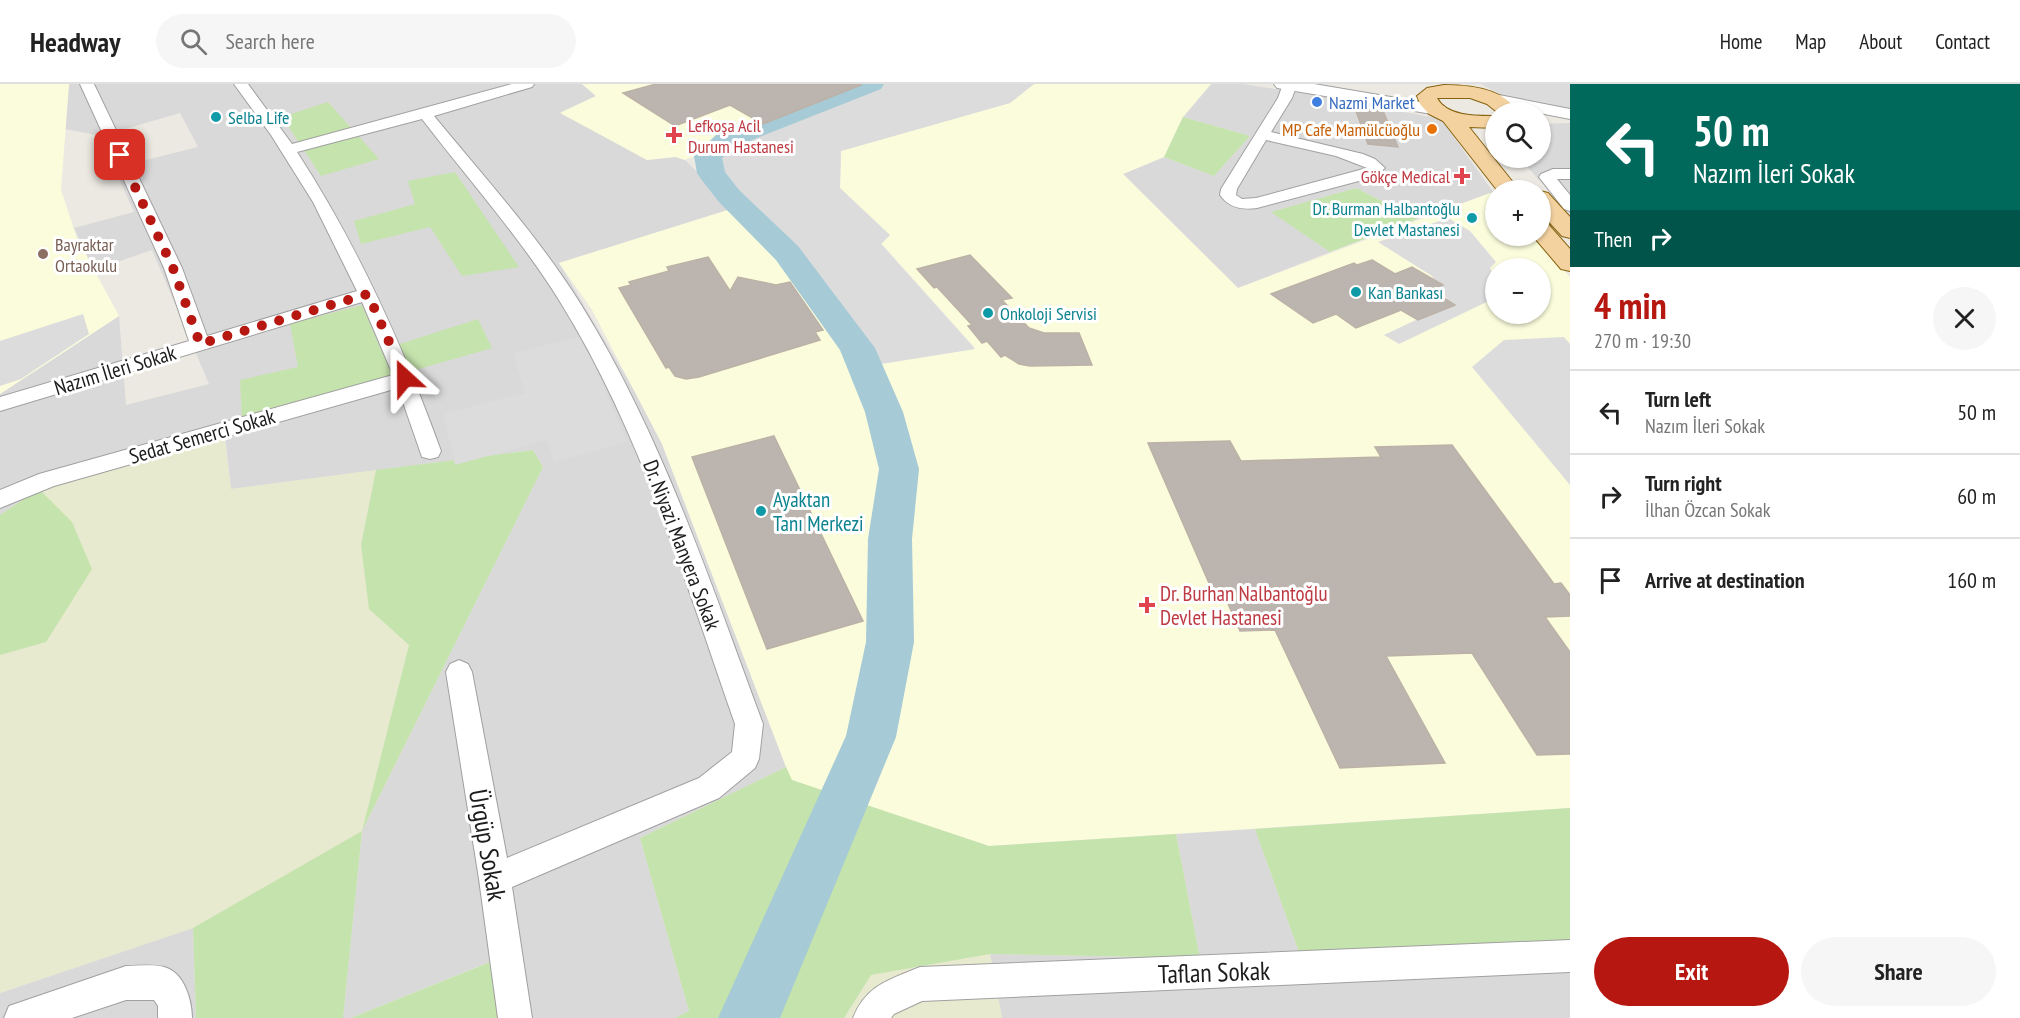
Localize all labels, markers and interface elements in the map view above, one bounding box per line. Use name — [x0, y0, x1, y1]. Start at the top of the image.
search box — [156, 14, 576, 68]
text: Headway — [30, 23, 120, 60]
icon: search — [177, 25, 210, 58]
text: Search here — [225, 27, 315, 55]
text: Home — [1720, 28, 1762, 55]
text: Map — [1795, 28, 1826, 55]
text: About — [1859, 28, 1902, 55]
text: Contact — [1935, 28, 1990, 55]
place label: Nazmi Market — [1329, 91, 1415, 114]
marker: Nazmi Market — [1310, 95, 1324, 109]
map controls — [1485, 102, 1551, 324]
button: search — [1485, 102, 1551, 168]
text: 50 m — [1693, 103, 1770, 158]
place label: Selba Life — [228, 106, 289, 129]
icon: left — [1594, 108, 1672, 186]
marker: Selba Life — [209, 110, 223, 124]
place label: Lefkoşa Acil Durum Hastanesi — [688, 114, 794, 158]
place label: MP Cafe Mamülcüoğlu — [1282, 118, 1420, 141]
marker: MP Cafe Mamülcüoğlu — [1425, 122, 1439, 136]
marker: Lefkoşa Acil Durum Hastanesi — [665, 126, 683, 144]
pin — [94, 129, 145, 180]
icon: arrive — [103, 138, 136, 171]
text: Nazım İleri Sokak — [1693, 156, 1855, 190]
place label: Gökçe Medical — [1361, 165, 1451, 188]
marker: Gökçe Medical — [1455, 169, 1469, 183]
button: + — [1485, 180, 1551, 246]
place label: Dr. Burman Halbantoğlu Devlet Mastanesi — [1313, 197, 1460, 241]
marker: Dr. Burman Halbantoğlu Devlet Mastanesi — [1465, 211, 1479, 225]
icon: right — [1644, 222, 1677, 255]
text: Then — [1594, 225, 1632, 253]
place label: Bayraktar Ortaokulu — [55, 233, 117, 277]
marker: Bayraktar Ortaokulu — [36, 247, 50, 261]
button: − — [1485, 258, 1551, 324]
place label: Kan Bankası — [1368, 281, 1443, 304]
text: 4 min — [1594, 282, 1667, 329]
marker: Kan Bankası — [1349, 285, 1363, 299]
button: close — [1933, 287, 1996, 350]
place label: Onkoloji Servisi — [1000, 302, 1097, 325]
marker: Onkoloji Servisi — [981, 306, 995, 320]
text: 270 m · 19:30 — [1594, 328, 1691, 354]
street label: Nazım İleri Sokak — [51, 339, 179, 401]
position arrow — [373, 346, 437, 410]
text: Turn left — [1645, 385, 1711, 413]
icon: left — [1594, 396, 1627, 429]
text: 50 m — [1957, 398, 1996, 426]
street label: Sedat Semerci Sokak — [126, 402, 278, 470]
text: Nazım İleri Sokak — [1645, 413, 1765, 439]
street label: Dr. Niyazi Manyera Sokak — [637, 456, 727, 634]
text: Turn right — [1645, 469, 1722, 497]
icon: right — [1594, 480, 1627, 513]
text: 60 m — [1957, 482, 1996, 510]
place label: Ayaktan Tanı Merkezi — [773, 486, 864, 537]
text: İlhan Özcan Sokak — [1645, 497, 1771, 523]
marker: Ayaktan Tanı Merkezi — [754, 504, 768, 518]
icon: arrive — [1594, 564, 1627, 597]
text: Arrive at destination — [1645, 566, 1805, 594]
text: 160 m — [1947, 566, 1996, 594]
place label: Dr. Burhan Nalbantoğlu Devlet Hastanesi — [1160, 580, 1328, 631]
marker: Dr. Burhan Nalbantoğlu Devlet Hastanesi — [1138, 596, 1156, 614]
street label: Ürgüp Sokak — [462, 787, 514, 903]
button: Exit — [1594, 937, 1789, 1006]
button: Share — [1801, 937, 1996, 1006]
street label: Taflan Sokak — [1157, 954, 1271, 990]

